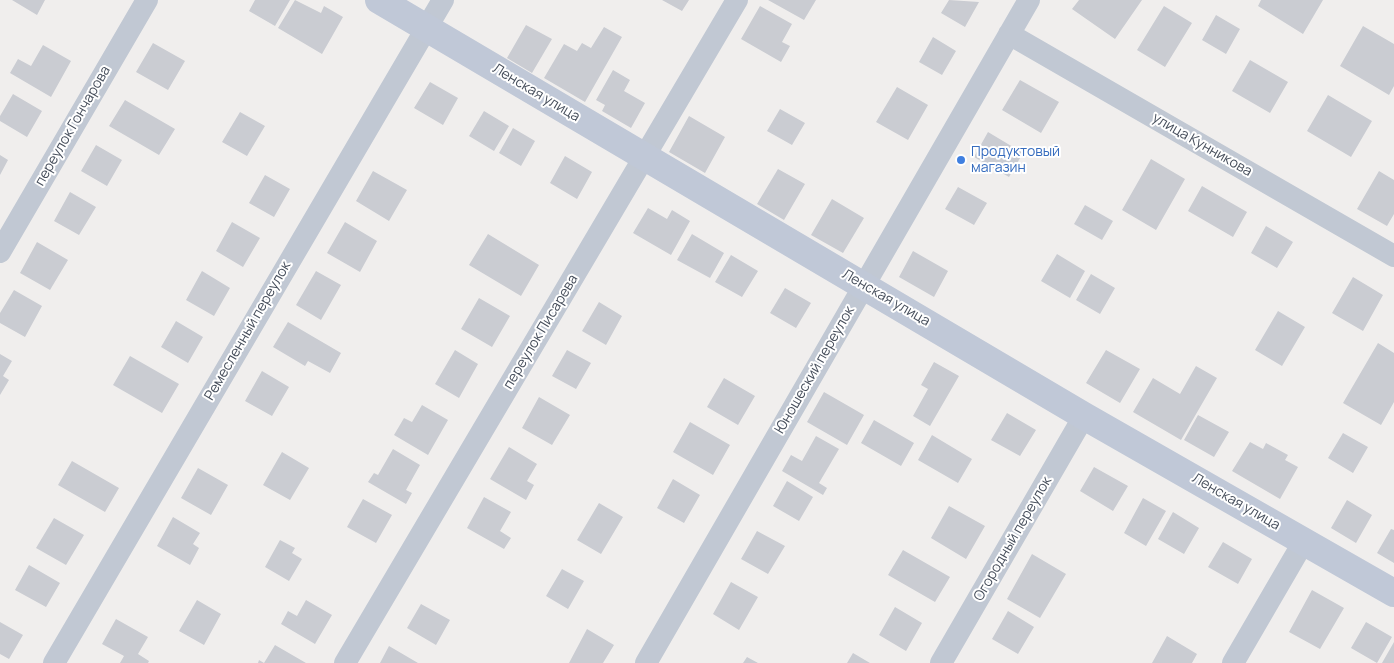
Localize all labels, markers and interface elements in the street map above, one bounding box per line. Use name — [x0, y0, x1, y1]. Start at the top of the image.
street label: Ленская улица — [489, 60, 583, 126]
street label: переулок Гончарова — [32, 63, 114, 189]
street label: улица Кунникова — [1149, 110, 1255, 180]
place label: Продуктовый магазин — [971, 144, 1060, 176]
marker: Продуктовый магазин — [955, 154, 967, 166]
street label: Ремесленный переулок — [201, 259, 295, 403]
street label: Ленская улица — [839, 266, 933, 330]
street label: переулок Писарева — [500, 272, 582, 392]
street label: Юношеский переулок — [772, 303, 858, 437]
street label: Ленская улица — [1189, 470, 1283, 534]
street label: Огородный переулок — [970, 474, 1056, 604]

